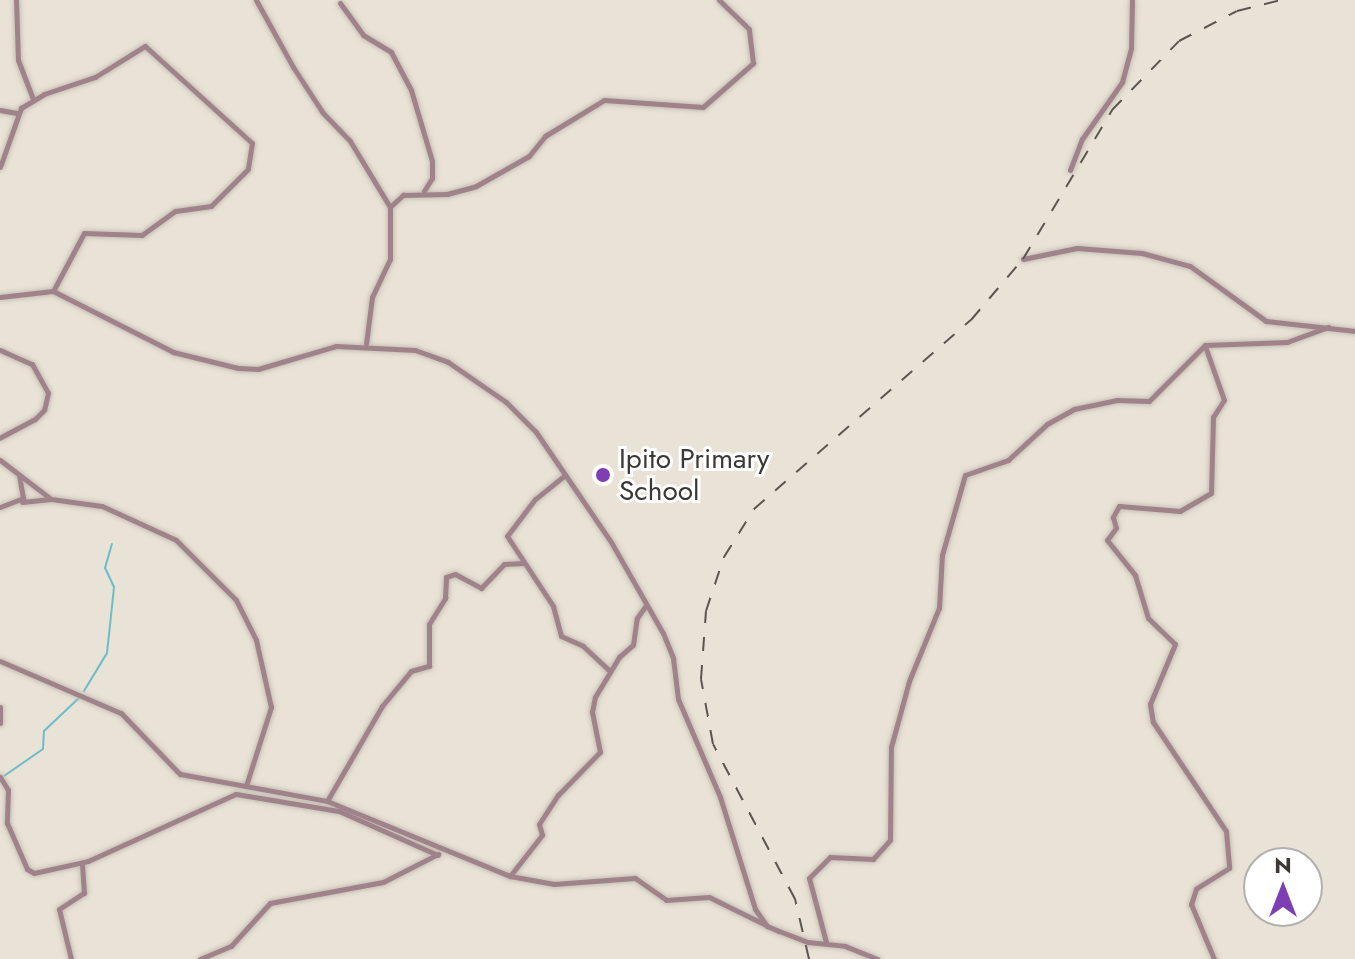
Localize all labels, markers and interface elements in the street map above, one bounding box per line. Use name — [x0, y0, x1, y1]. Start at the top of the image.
place label: Ipito Primary School — [619, 442, 769, 508]
marker: Ipito Primary School — [594, 466, 612, 484]
north arrow — [1243, 847, 1323, 927]
text: N — [1274, 849, 1292, 881]

